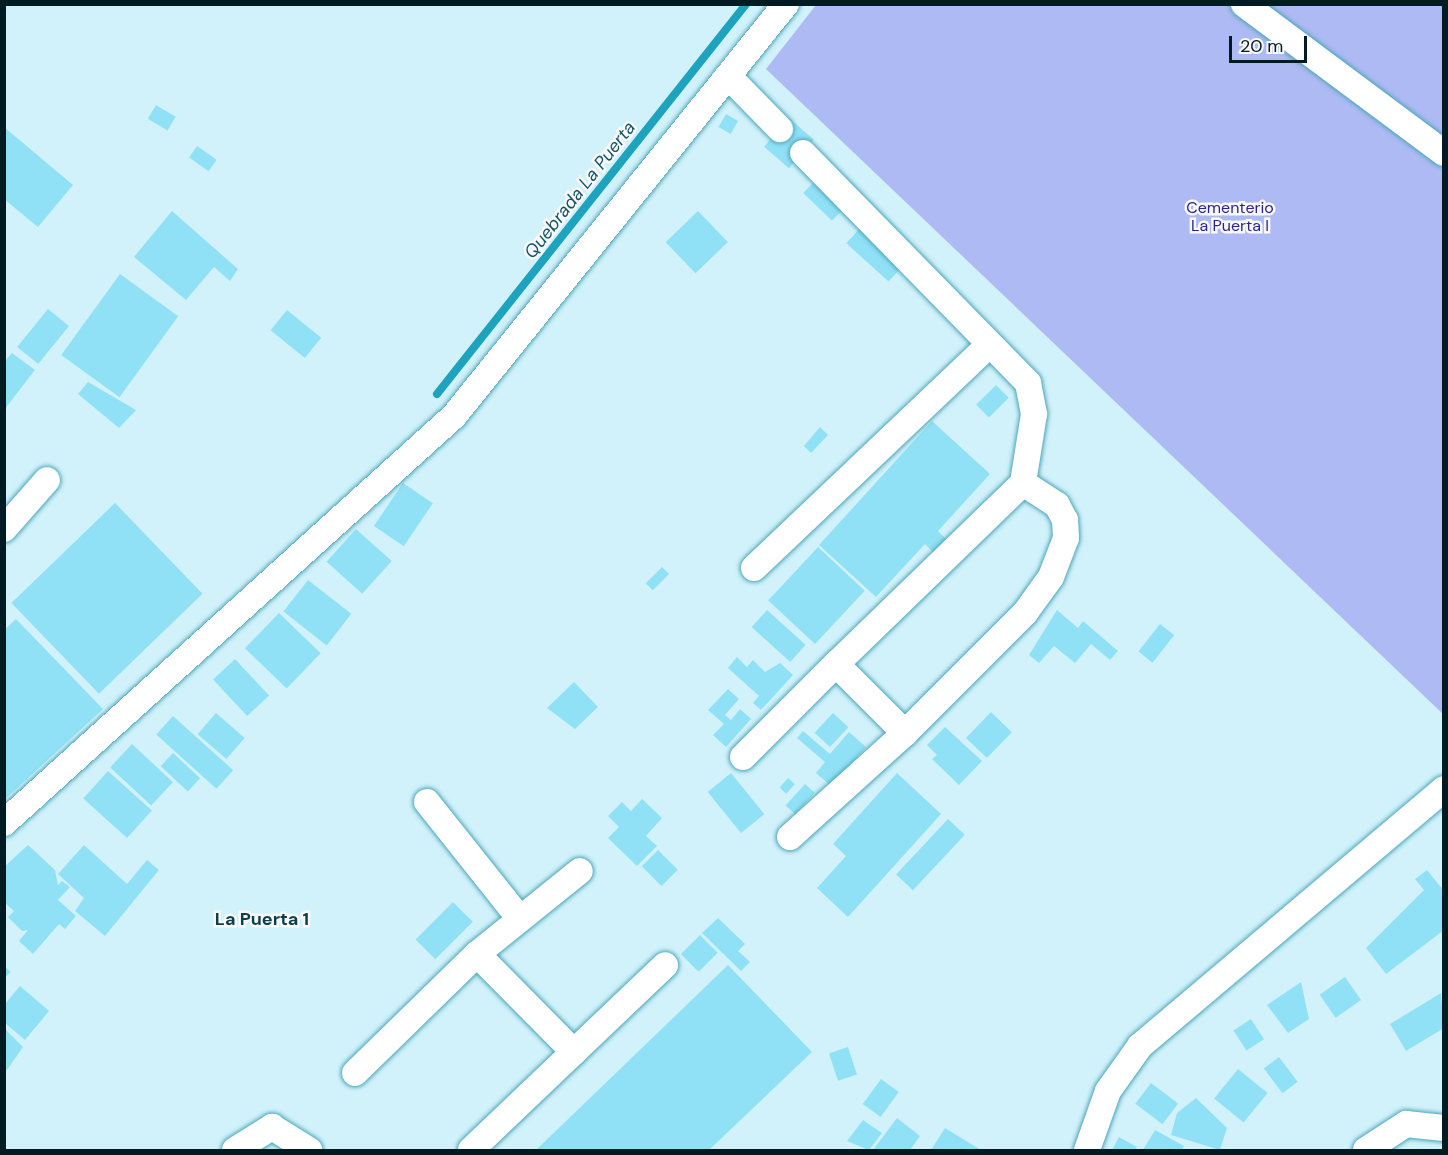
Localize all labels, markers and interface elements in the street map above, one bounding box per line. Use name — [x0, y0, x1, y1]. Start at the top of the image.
scale bar — [1232, 24, 1310, 62]
text: 20 m — [1240, 34, 1283, 58]
water label: Quebrada La Puerta — [520, 117, 640, 263]
park label: Cementerio La Puerta I — [1186, 198, 1274, 236]
district label: La Puerta 1 — [215, 908, 309, 930]

